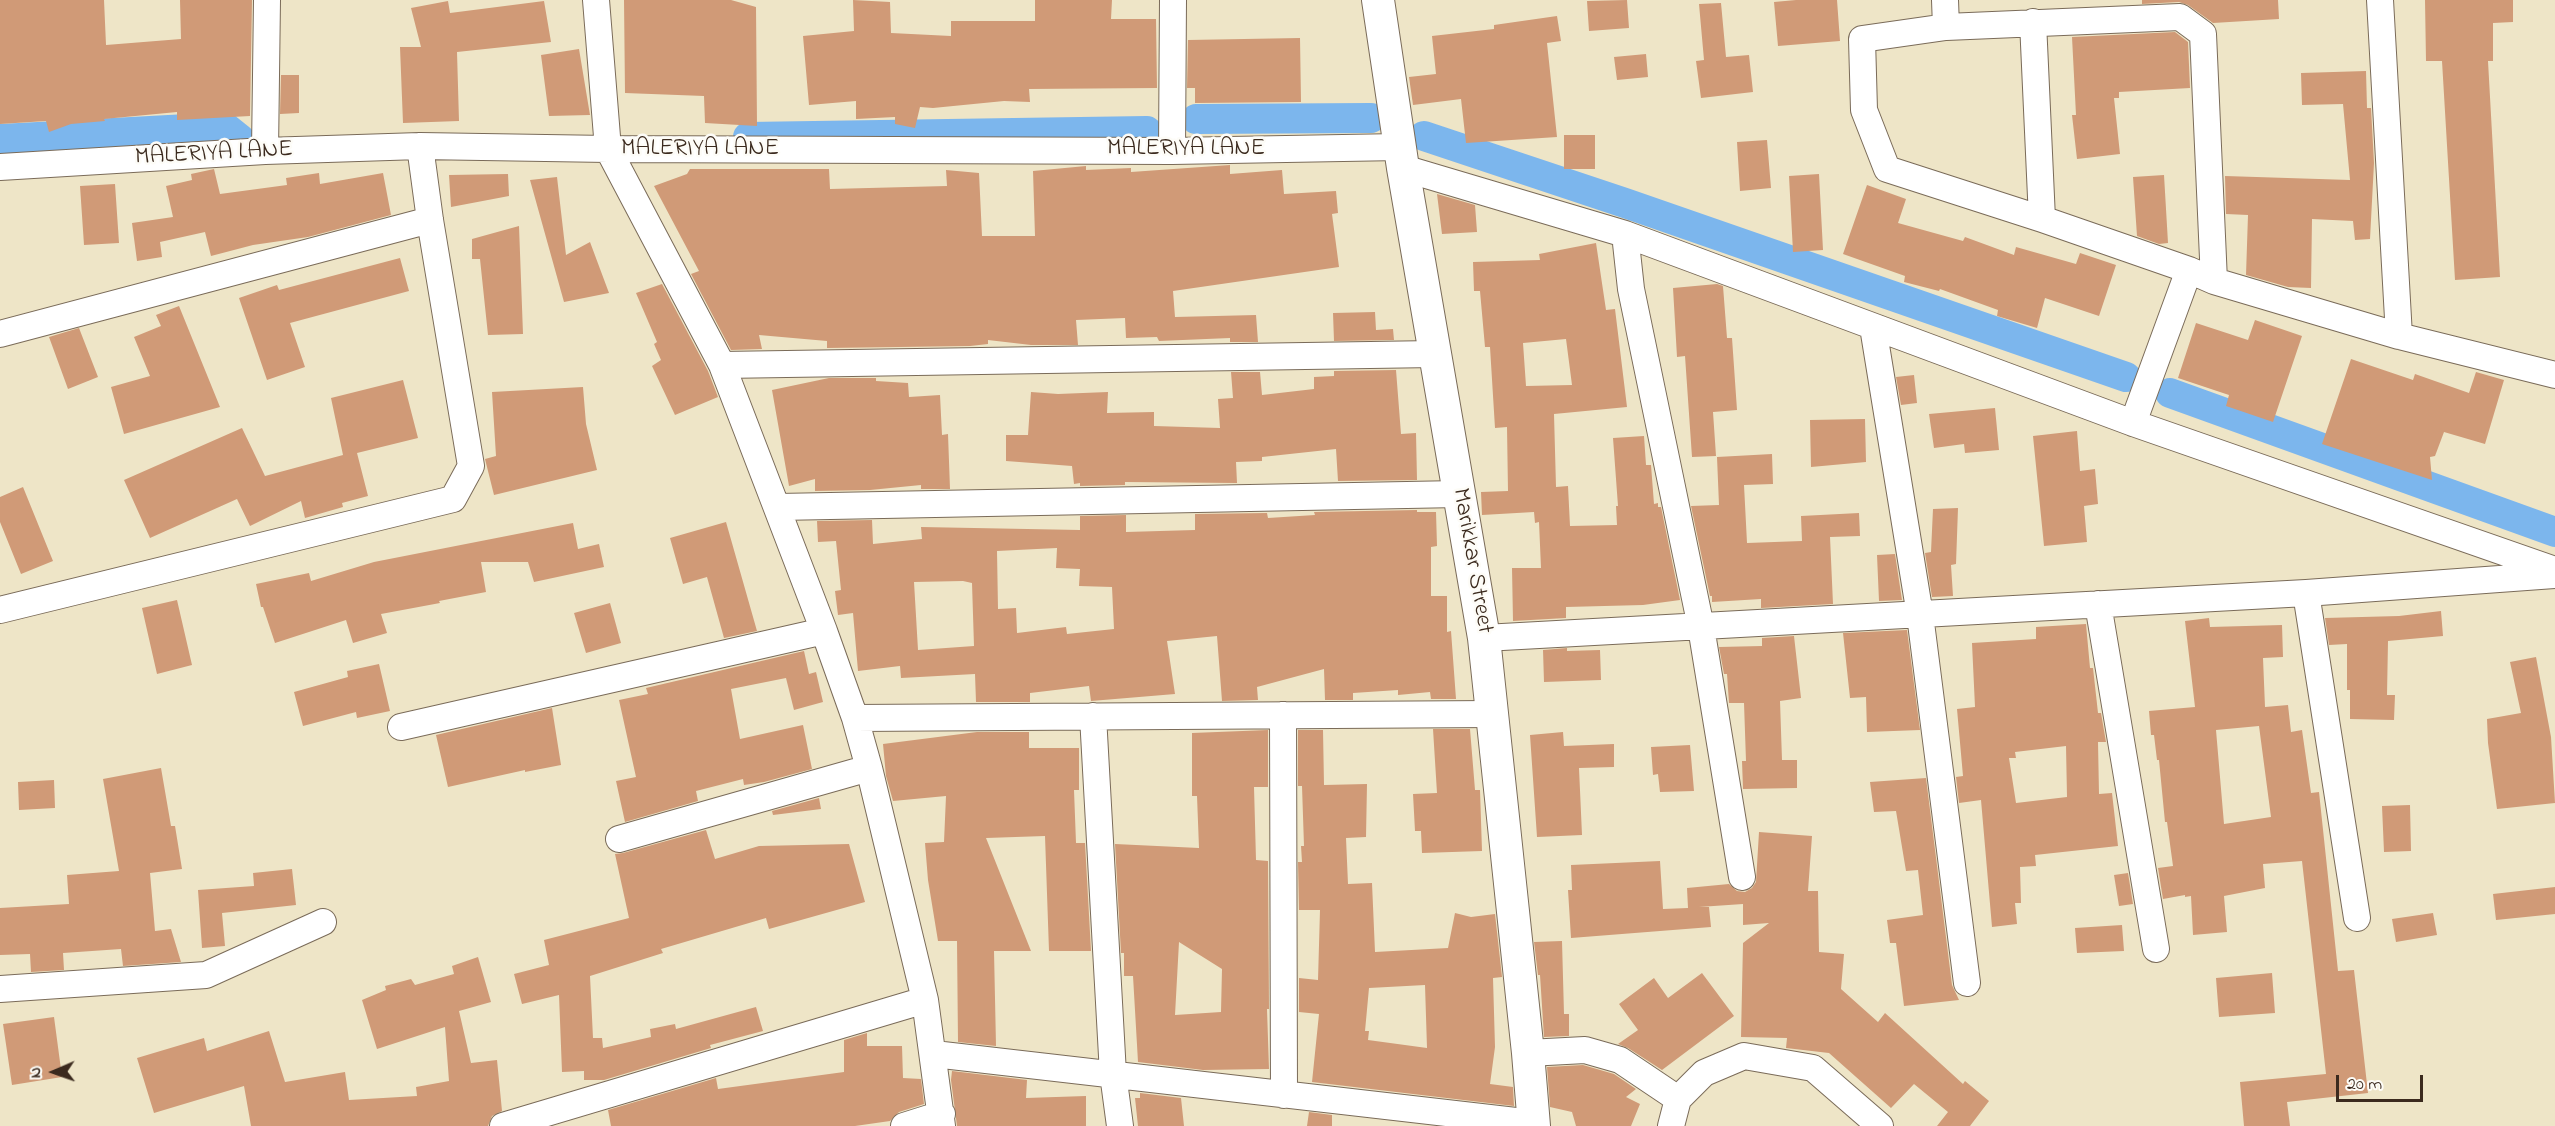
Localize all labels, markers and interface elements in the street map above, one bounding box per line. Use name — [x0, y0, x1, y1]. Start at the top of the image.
street label: MALERIYA LANE — [134, 136, 294, 174]
street label: MALERIYA LANE — [621, 136, 779, 164]
street label: MALERIYA LANE — [1107, 136, 1265, 164]
street label: Marikkar Street — [1444, 486, 1498, 636]
north arrow — [24, 1042, 84, 1102]
scale bar — [2339, 1063, 2426, 1101]
text: N — [24, 1067, 48, 1078]
text: 20 m — [2347, 1072, 2382, 1098]

